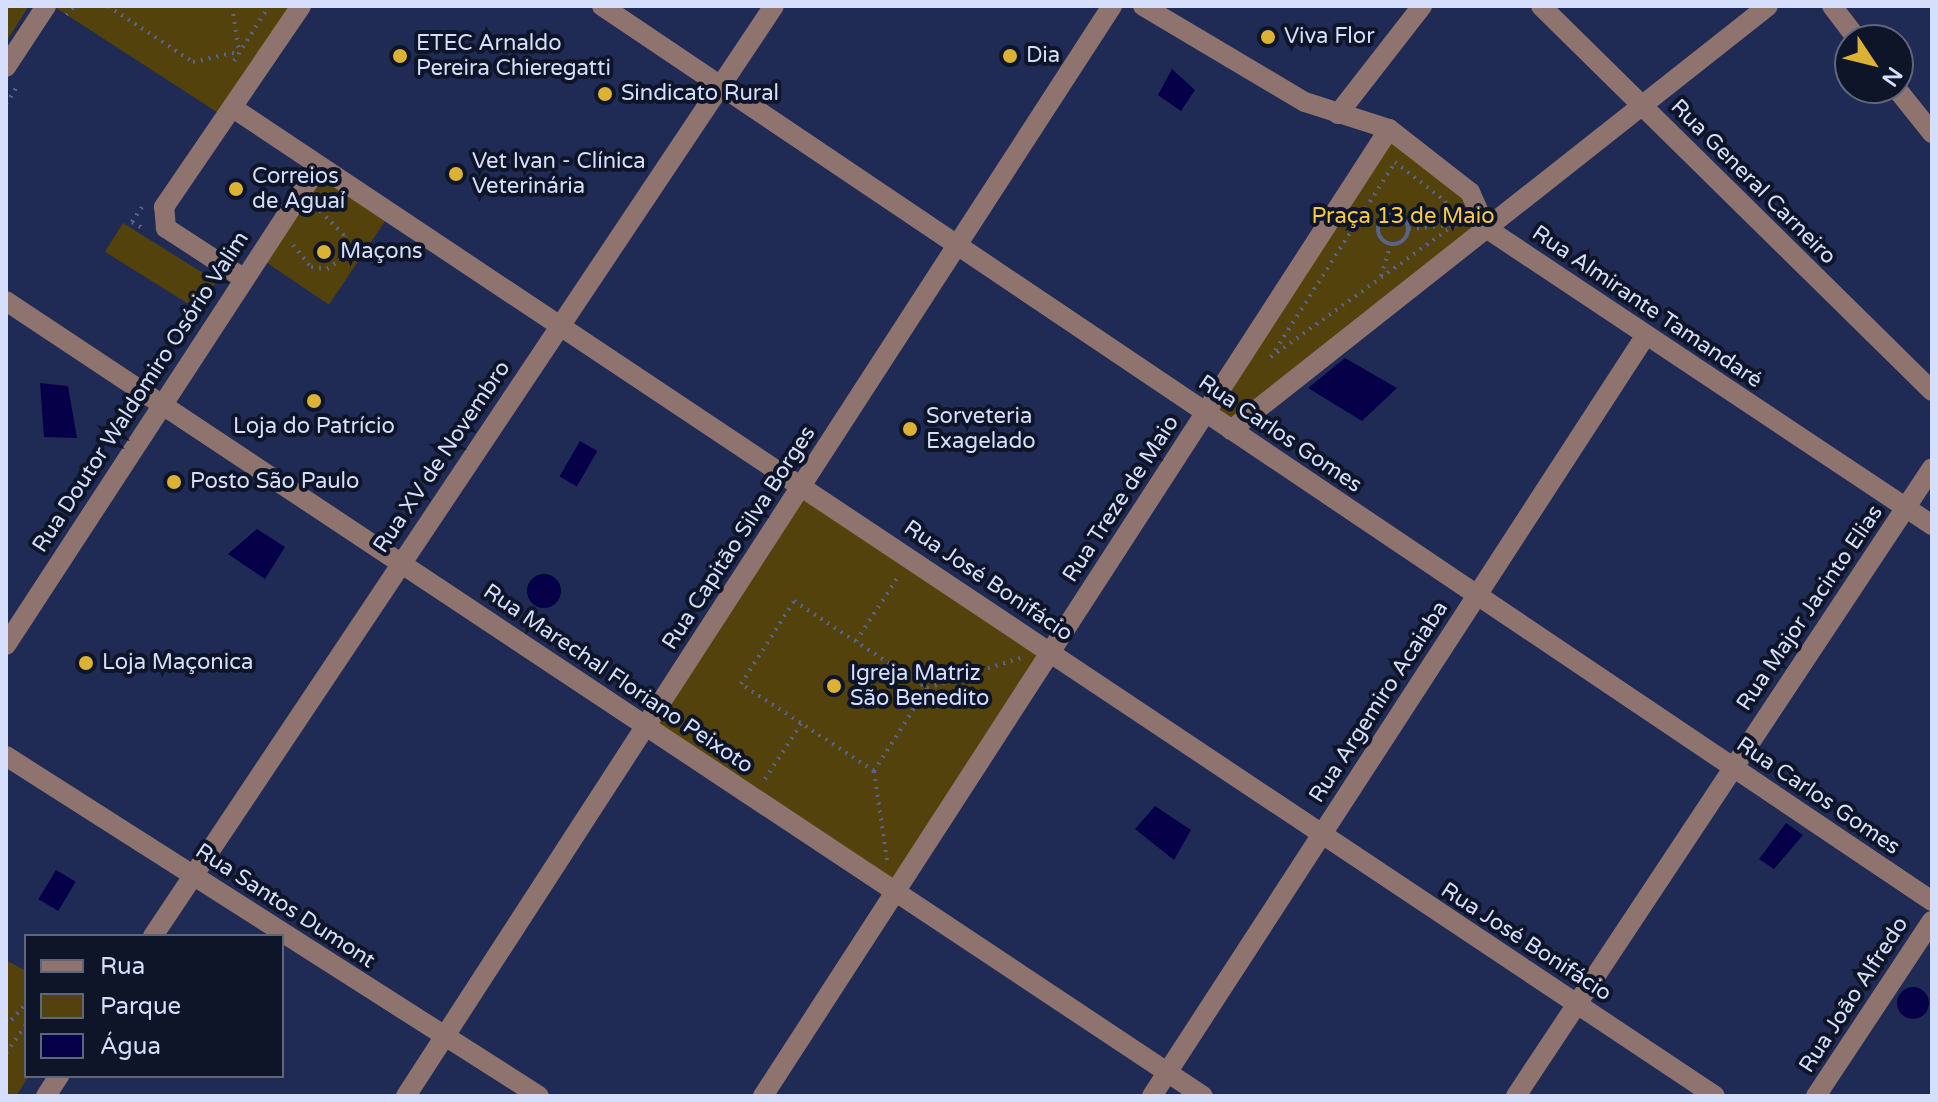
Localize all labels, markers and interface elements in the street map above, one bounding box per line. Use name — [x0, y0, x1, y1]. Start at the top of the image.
place label: Viva Flor — [1284, 24, 1375, 50]
north arrow — [1834, 24, 1914, 104]
marker: Viva Flor — [1259, 28, 1277, 46]
place label: ETEC Arnaldo Pereira Chieregatti — [416, 30, 611, 82]
place label: Dia — [1026, 43, 1060, 69]
marker: ETEC Arnaldo Pereira Chieregatti — [391, 47, 409, 65]
marker: Dia — [1001, 47, 1019, 65]
text: N — [1876, 62, 1908, 91]
place label: Sindicato Rural — [621, 81, 779, 107]
marker: Sindicato Rural — [596, 85, 614, 103]
street label: Rua General Carneiro — [1665, 94, 1841, 270]
place label: Vet Ivan - Clínica Veterinária — [472, 148, 646, 200]
place label: Correios de Aguaí — [252, 163, 345, 214]
marker: Vet Ivan - Clínica Veterinária — [447, 165, 465, 183]
marker: Correios de Aguaí — [227, 180, 245, 198]
park label: Praça 13 de Maio — [1311, 204, 1495, 230]
street label: Rua Almirante Tamandaré — [1527, 220, 1767, 394]
street label: Rua Doutor Waldomiro Osório Valim — [27, 227, 255, 557]
place label: Maçons — [340, 239, 423, 265]
marker: Maçons — [315, 243, 333, 261]
street label: Rua XV de Novembro — [368, 356, 516, 558]
street label: Rua Carlos Gomes — [1193, 369, 1367, 499]
marker: Loja do Patrício — [305, 392, 323, 410]
place label: Sorveteria Exagelado — [926, 403, 1036, 454]
street label: Rua Treze de Maio — [1057, 411, 1185, 587]
place label: Loja do Patrício — [233, 414, 395, 440]
marker: Sorveteria Exagelado — [901, 420, 919, 438]
street label: Rua Capitão Silva Borges — [657, 421, 821, 655]
place label: Posto São Paulo — [190, 469, 359, 495]
marker: Posto São Paulo — [165, 473, 183, 491]
street label: Rua Major Jacinto Elias — [1731, 500, 1889, 716]
street label: Rua José Bonifácio — [899, 515, 1077, 647]
street label: Rua Marechal Floriano Peixoto — [478, 579, 758, 779]
street label: Rua Argemiro Acaiaba — [1304, 596, 1454, 808]
place label: Loja Maçonica — [102, 650, 253, 676]
marker: Loja Maçonica — [77, 654, 95, 672]
place label: Igreja Matriz São Benedito — [850, 660, 989, 712]
marker: Igreja Matriz São Benedito — [825, 677, 843, 695]
street label: Rua Carlos Gomes — [1731, 731, 1905, 861]
street label: Rua Santos Dumont — [190, 838, 380, 974]
street label: Rua José Bonifácio — [1436, 877, 1616, 1007]
street label: Rua João Alfredo — [1794, 912, 1914, 1078]
legend — [24, 934, 284, 1078]
text: Rua — [100, 952, 145, 981]
text: Parque — [100, 992, 181, 1021]
text: Água — [100, 1032, 161, 1061]

